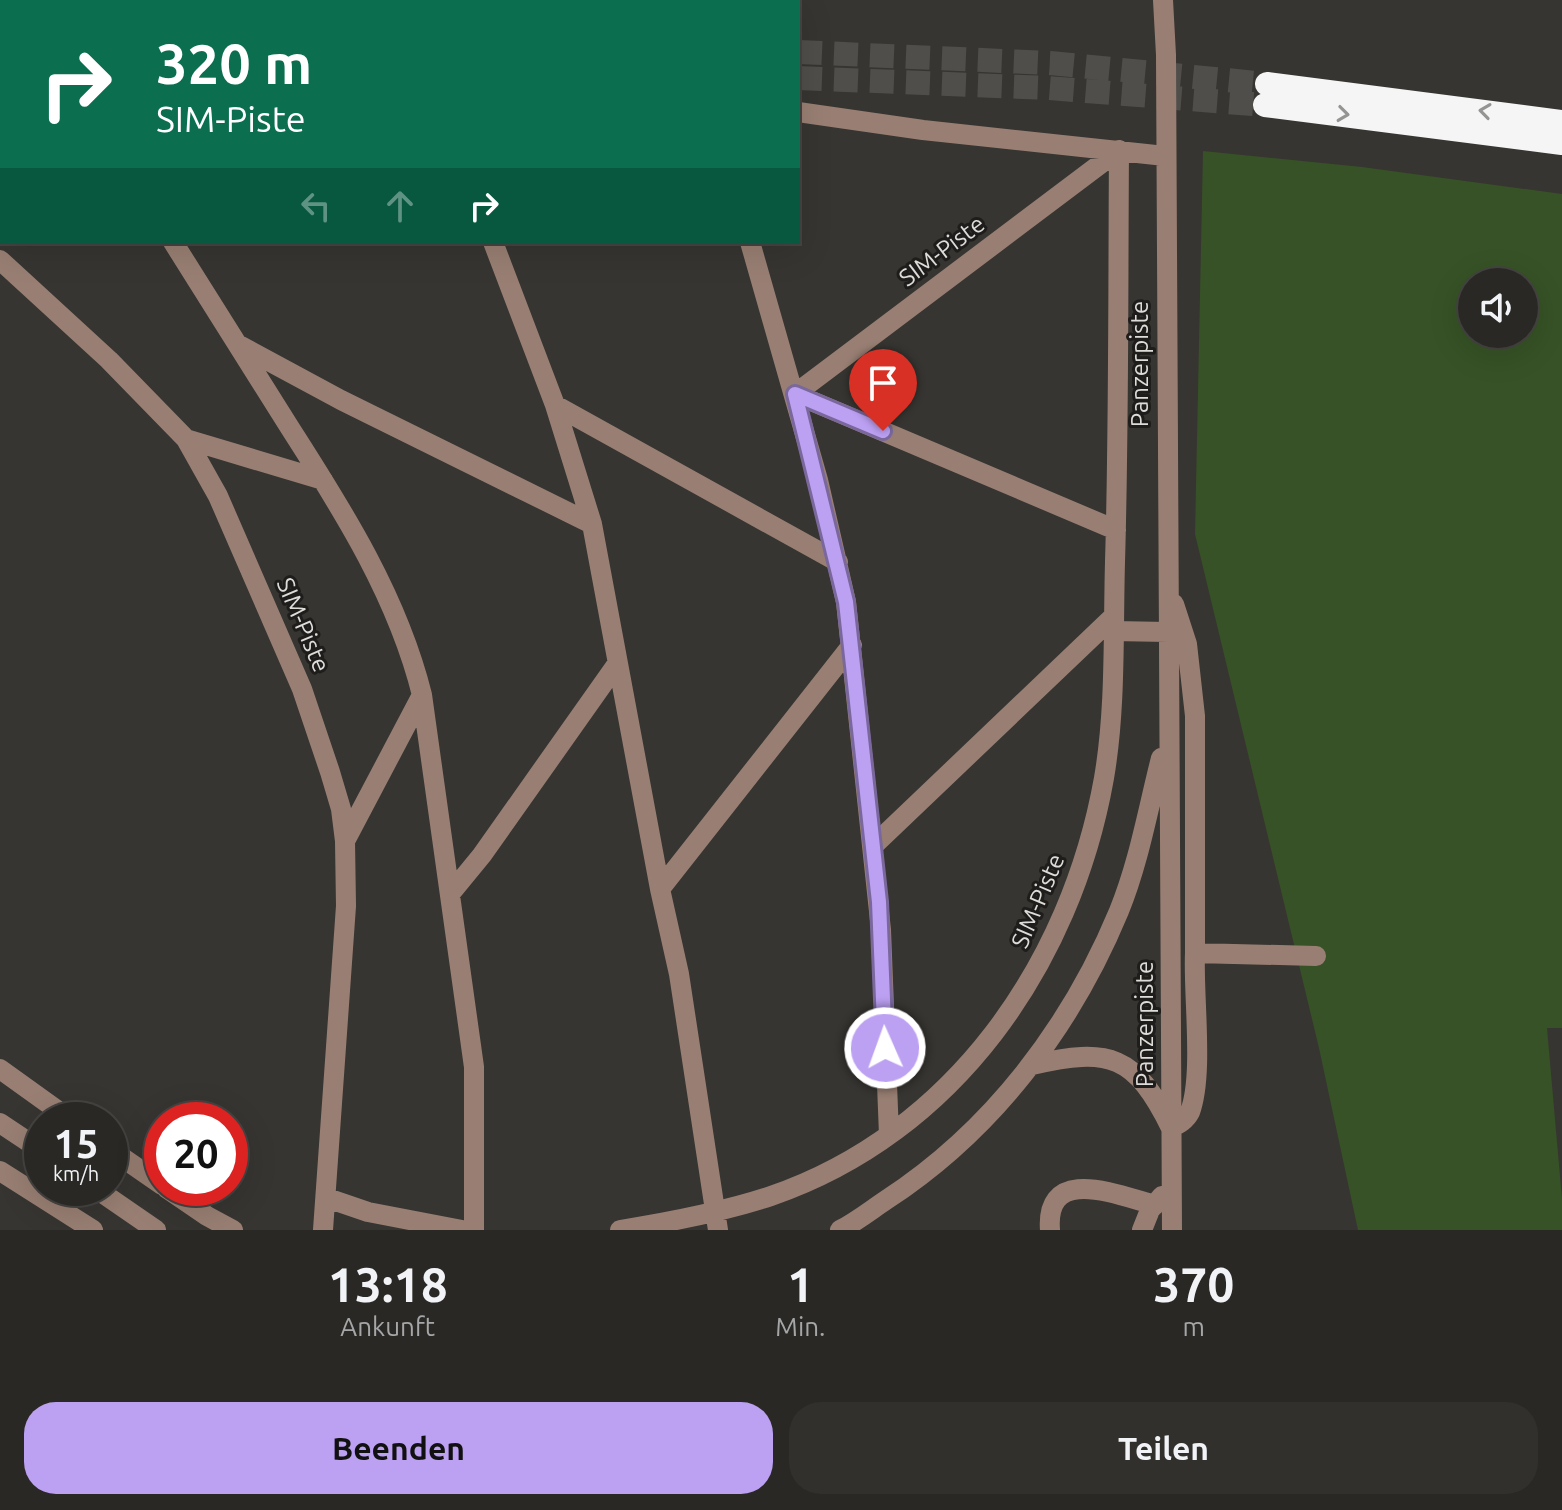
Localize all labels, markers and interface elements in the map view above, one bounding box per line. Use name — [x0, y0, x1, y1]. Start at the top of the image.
icon: right — [24, 32, 128, 136]
text: 320 m — [156, 32, 312, 95]
text: SIM-Piste — [156, 98, 306, 139]
one-way arrow — [1478, 102, 1491, 119]
one-way arrow — [1336, 105, 1349, 122]
icon: left — [294, 184, 338, 228]
icon: ahead — [378, 184, 422, 228]
icon: right — [462, 184, 506, 228]
street label: SIM-Piste — [894, 210, 990, 291]
map controls — [1458, 268, 1538, 348]
button: sound — [1458, 268, 1538, 348]
street label: Panzerpiste — [1126, 301, 1153, 427]
pin — [849, 349, 917, 431]
icon: arrive — [861, 361, 905, 405]
street label: SIM-Piste — [272, 574, 335, 676]
street label: SIM-Piste — [1006, 850, 1069, 952]
street label: Panzerpiste — [1131, 961, 1158, 1087]
position arrow — [843, 1006, 927, 1090]
speed limit sign: 20 — [144, 1102, 248, 1206]
text: 15 — [53, 1121, 99, 1166]
text: km/h — [53, 1162, 99, 1185]
text: 13:18 — [328, 1257, 448, 1311]
text: 1 — [787, 1257, 814, 1311]
text: 370 — [1153, 1257, 1234, 1311]
text: Ankunft — [340, 1312, 435, 1341]
text: Min. — [775, 1312, 826, 1341]
text: m — [1183, 1312, 1205, 1341]
button: Beenden — [24, 1402, 773, 1494]
button: Teilen — [789, 1402, 1538, 1494]

